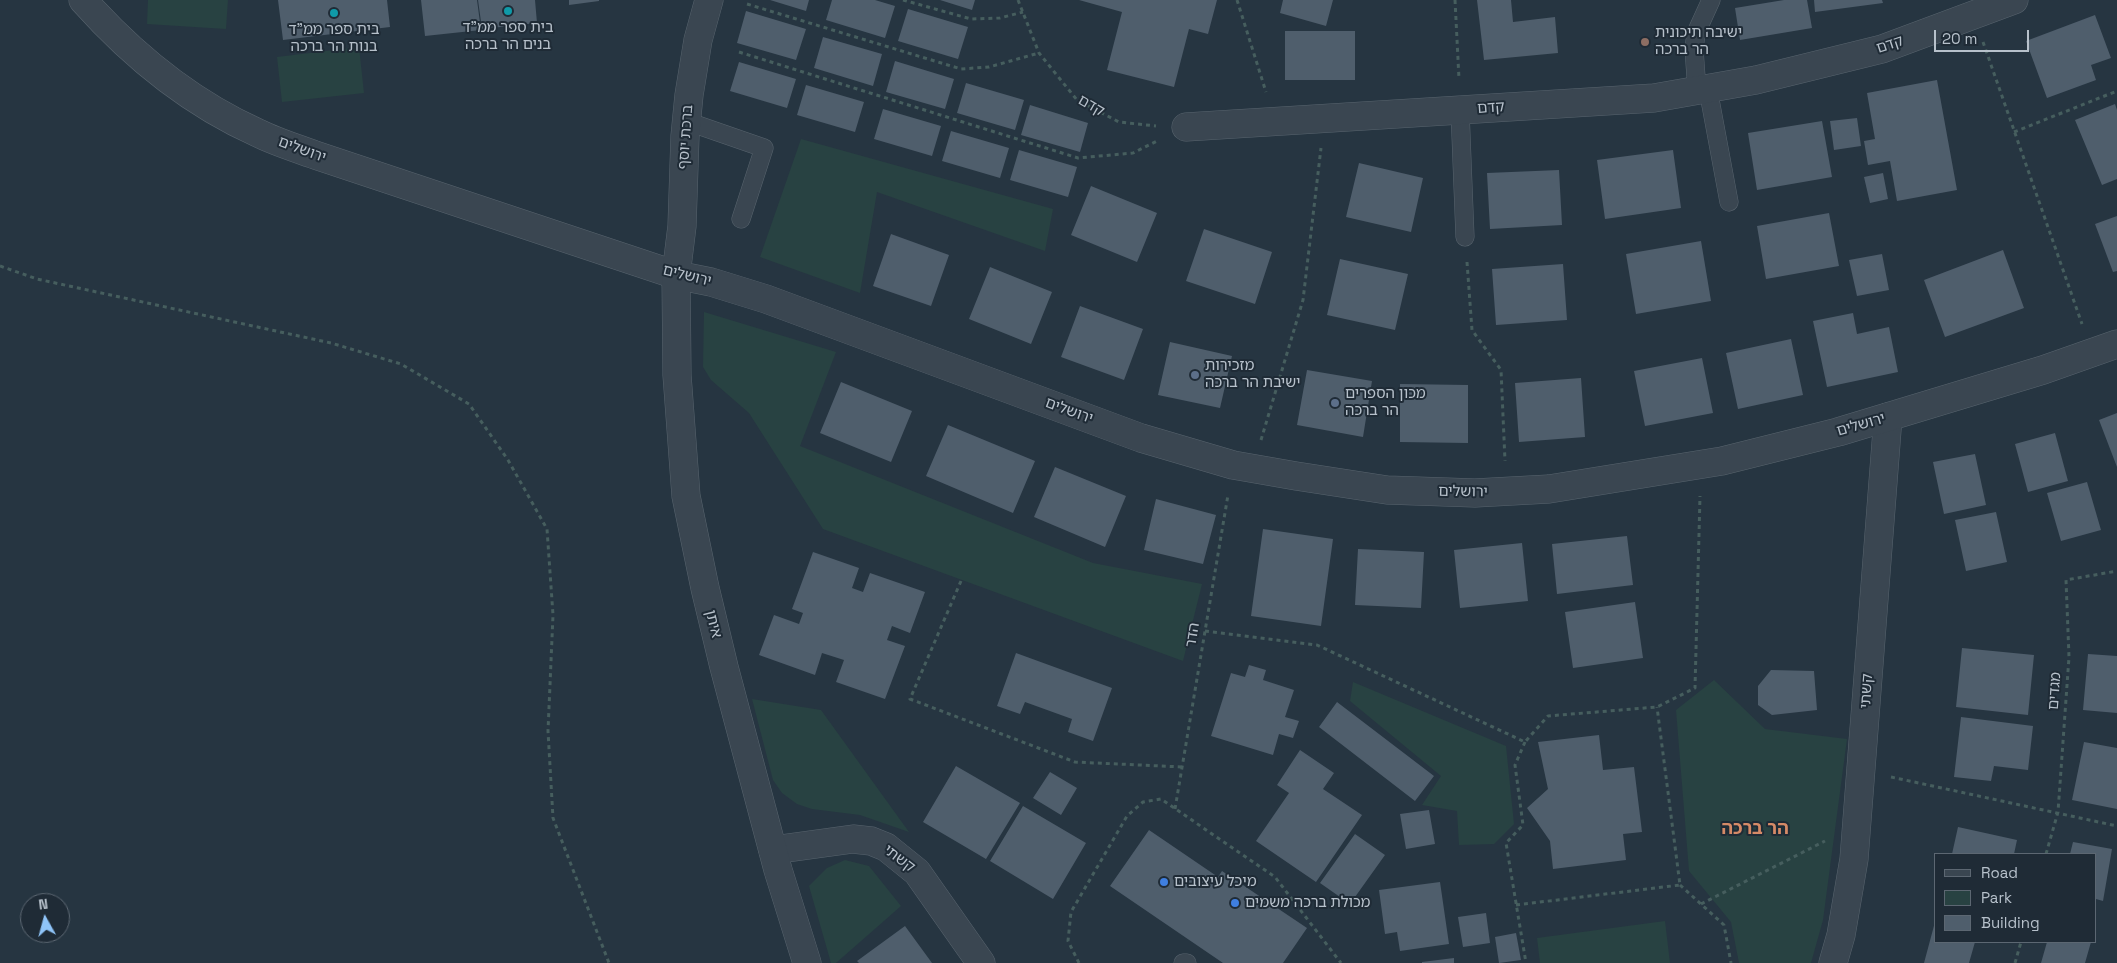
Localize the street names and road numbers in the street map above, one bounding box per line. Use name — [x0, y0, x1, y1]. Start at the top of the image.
street label: קדם — [1874, 32, 1906, 58]
street label: קדם — [1075, 91, 1107, 121]
street label: קדם — [1477, 98, 1505, 118]
street label: ברכת יוסף — [675, 104, 697, 170]
street label: ירושלים — [276, 133, 328, 167]
street label: ירושלים — [661, 261, 713, 291]
street label: ירושלים — [1043, 394, 1095, 428]
street label: ירושלים — [1835, 410, 1887, 440]
street label: ירושלים — [1438, 483, 1488, 501]
street label: איתן — [701, 608, 725, 640]
street label: הדר — [1182, 621, 1204, 649]
street label: מגדים — [2045, 671, 2065, 711]
street label: קשתי — [1857, 673, 1877, 709]
street label: קשתי — [880, 841, 918, 877]

